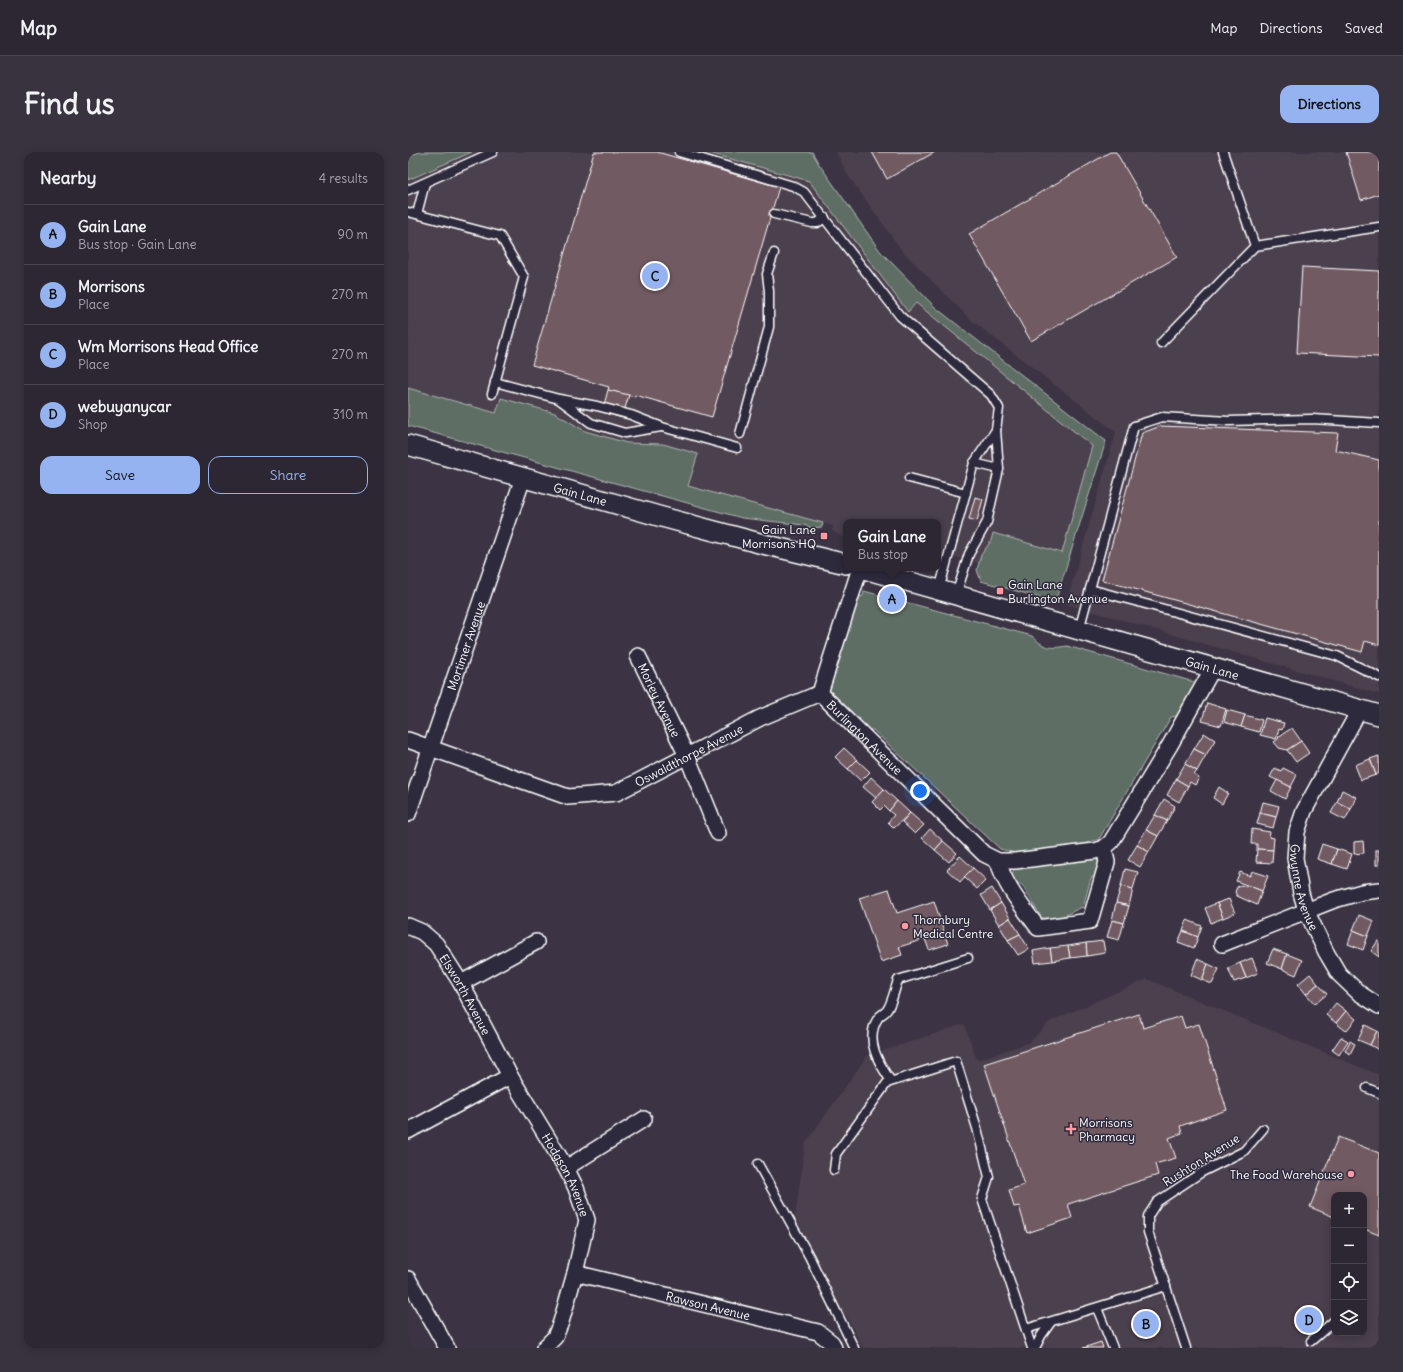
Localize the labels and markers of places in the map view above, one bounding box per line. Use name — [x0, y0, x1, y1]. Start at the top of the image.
pin: C — [642, 261, 668, 291]
place label: Gain Lane Morrisons HQ — [742, 522, 816, 551]
marker: Gain Lane Morrisons HQ — [819, 531, 829, 541]
place label: Gain Lane Burlington Avenue — [1008, 577, 1108, 606]
pin: A — [879, 584, 905, 614]
marker: Gain Lane Burlington Avenue — [995, 586, 1005, 596]
place label: Thornbury Medical Centre — [913, 912, 993, 941]
marker: Thornbury Medical Centre — [900, 921, 910, 931]
place label: Morrisons Pharmacy — [1079, 1115, 1135, 1144]
marker: Morrisons Pharmacy — [1066, 1124, 1076, 1134]
place label: The Food Warehouse — [1230, 1167, 1343, 1182]
marker: The Food Warehouse — [1346, 1169, 1356, 1179]
pin: D — [1296, 1305, 1322, 1335]
pin: B — [1133, 1309, 1159, 1339]

